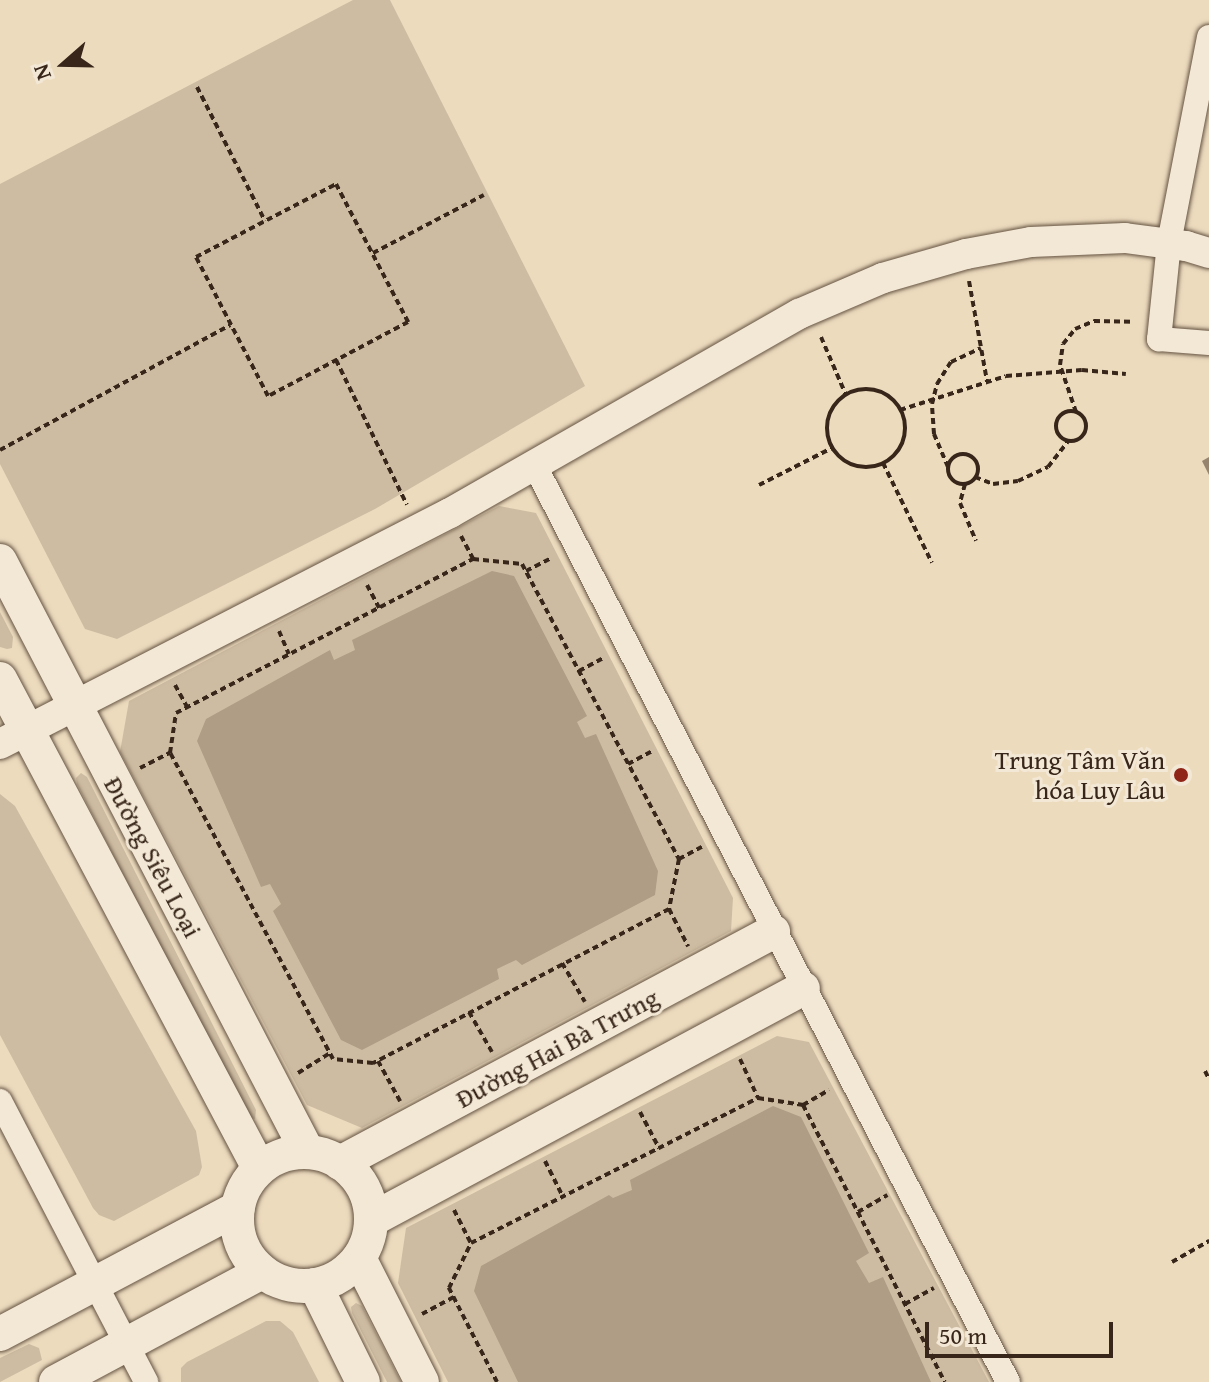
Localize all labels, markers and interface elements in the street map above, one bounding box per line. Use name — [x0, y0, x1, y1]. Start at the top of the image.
north arrow — [24, 24, 104, 104]
text: N — [24, 60, 59, 85]
place label: Trung Tâm Văn hóa Luy Lâu — [995, 744, 1165, 806]
marker: Trung Tâm Văn hóa Luy Lâu — [1172, 766, 1190, 784]
street label: Đường Siêu Loại — [98, 771, 208, 943]
street label: Đường Hai Bà Trưng — [451, 982, 663, 1114]
scale bar — [929, 1306, 1117, 1356]
text: 50 m — [939, 1318, 987, 1353]

